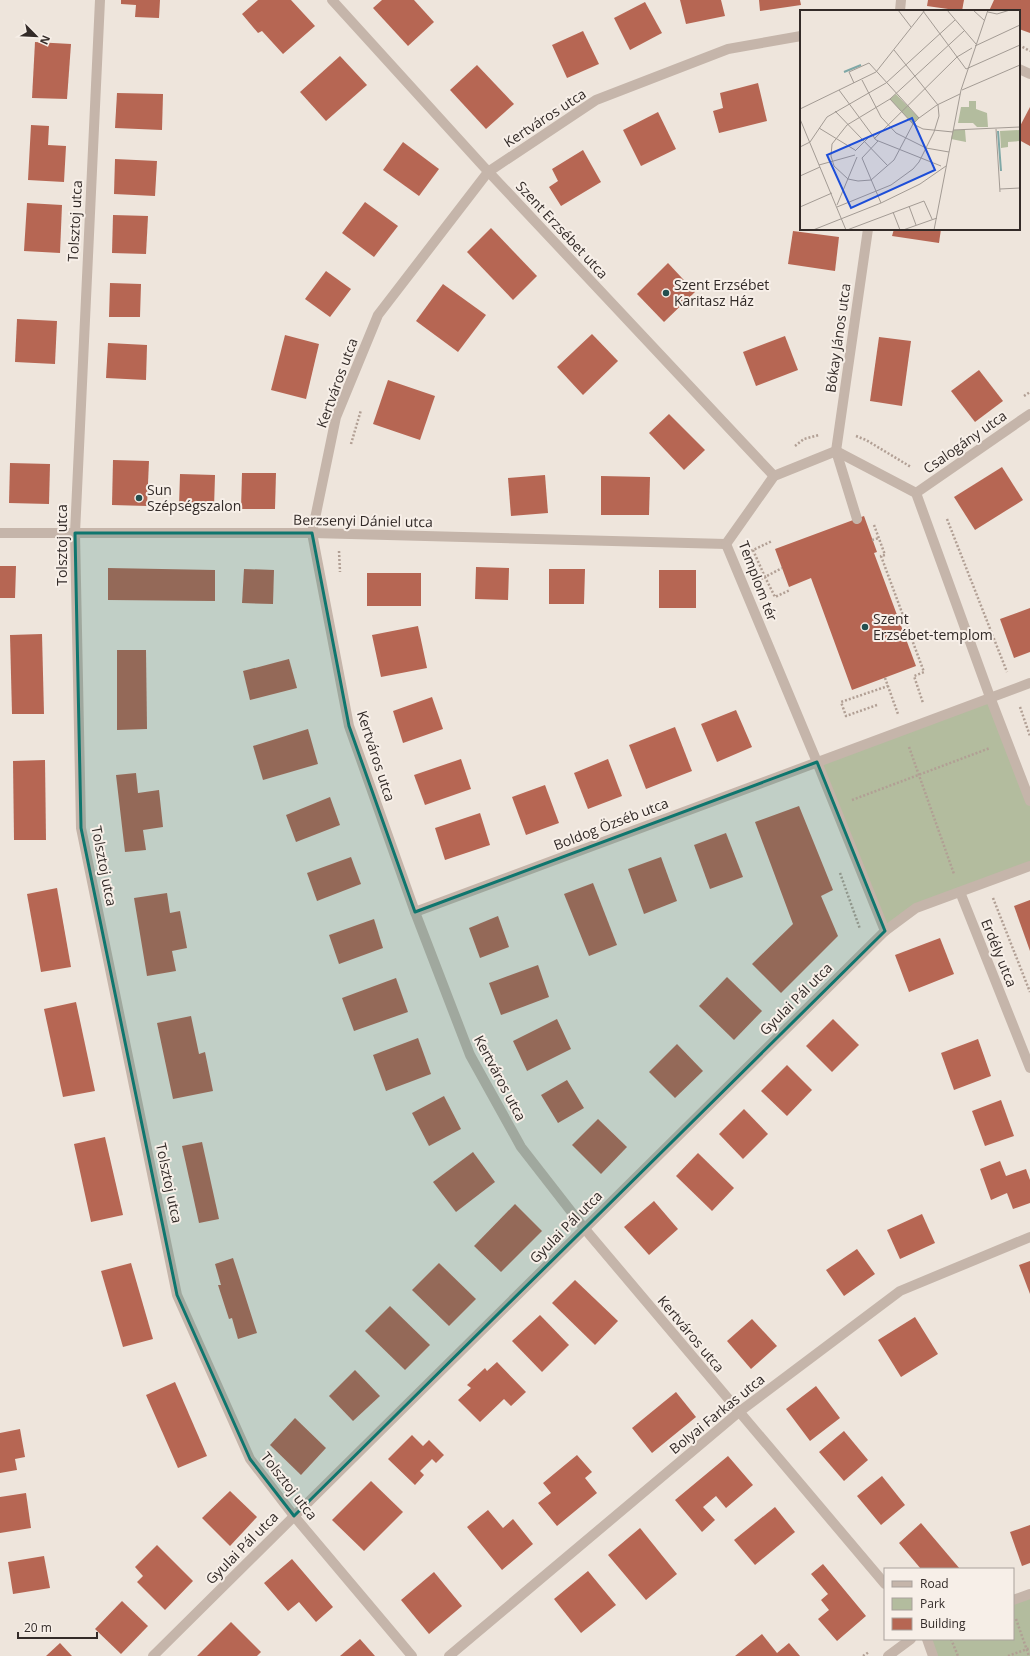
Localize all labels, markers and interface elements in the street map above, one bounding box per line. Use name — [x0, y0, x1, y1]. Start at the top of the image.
inset map — [800, 10, 1020, 230]
north arrow — [16, 16, 56, 56]
text: N — [37, 33, 54, 47]
street label: Kertváros utca — [500, 84, 590, 151]
street label: Szent Erzsébet utca — [512, 177, 613, 283]
street label: Tolsztoj utca — [63, 180, 86, 262]
place label: Szent Erzsébet Karitasz Ház — [674, 275, 769, 310]
street label: Bókay János utca — [820, 282, 855, 394]
marker: Szent Erzsébet Karitasz Ház — [661, 288, 671, 298]
street label: Kertváros utca — [311, 335, 362, 430]
street label: Csalogány utca — [919, 406, 1010, 477]
place label: Sun Szépségszalon — [147, 480, 241, 515]
marker: Sun Szépségszalon — [134, 493, 144, 503]
street label: Tolsztoj utca — [52, 504, 71, 586]
street label: Berzsenyi Dániel utca — [293, 510, 433, 531]
street label: Templom tér — [735, 538, 783, 624]
place label: Szent Erzsébet-templom — [873, 609, 993, 644]
marker: Szent Erzsébet-templom — [860, 622, 870, 632]
street label: Kertváros utca — [353, 708, 400, 804]
street label: Boldog Özséb utca — [551, 793, 671, 854]
street label: Tolsztoj utca — [87, 824, 122, 908]
street label: Erdély utca — [977, 916, 1022, 990]
street label: Gyulai Pál utca — [755, 958, 836, 1039]
street label: Kertváros utca — [470, 1032, 531, 1124]
street label: Tolsztoj utca — [152, 1141, 187, 1225]
street label: Gyulai Pál utca — [525, 1186, 606, 1267]
street label: Kertváros utca — [654, 1291, 729, 1376]
street label: Bolyai Farkas utca — [665, 1369, 768, 1458]
street label: Tolsztoj utca — [257, 1448, 322, 1524]
street label: Gyulai Pál utca — [201, 1507, 282, 1588]
legend — [884, 1568, 1014, 1640]
text: Road — [920, 1575, 949, 1592]
text: Park — [920, 1595, 946, 1612]
scale bar — [18, 1614, 97, 1640]
text: Building — [920, 1615, 966, 1632]
text: 20 m — [24, 1619, 52, 1636]

